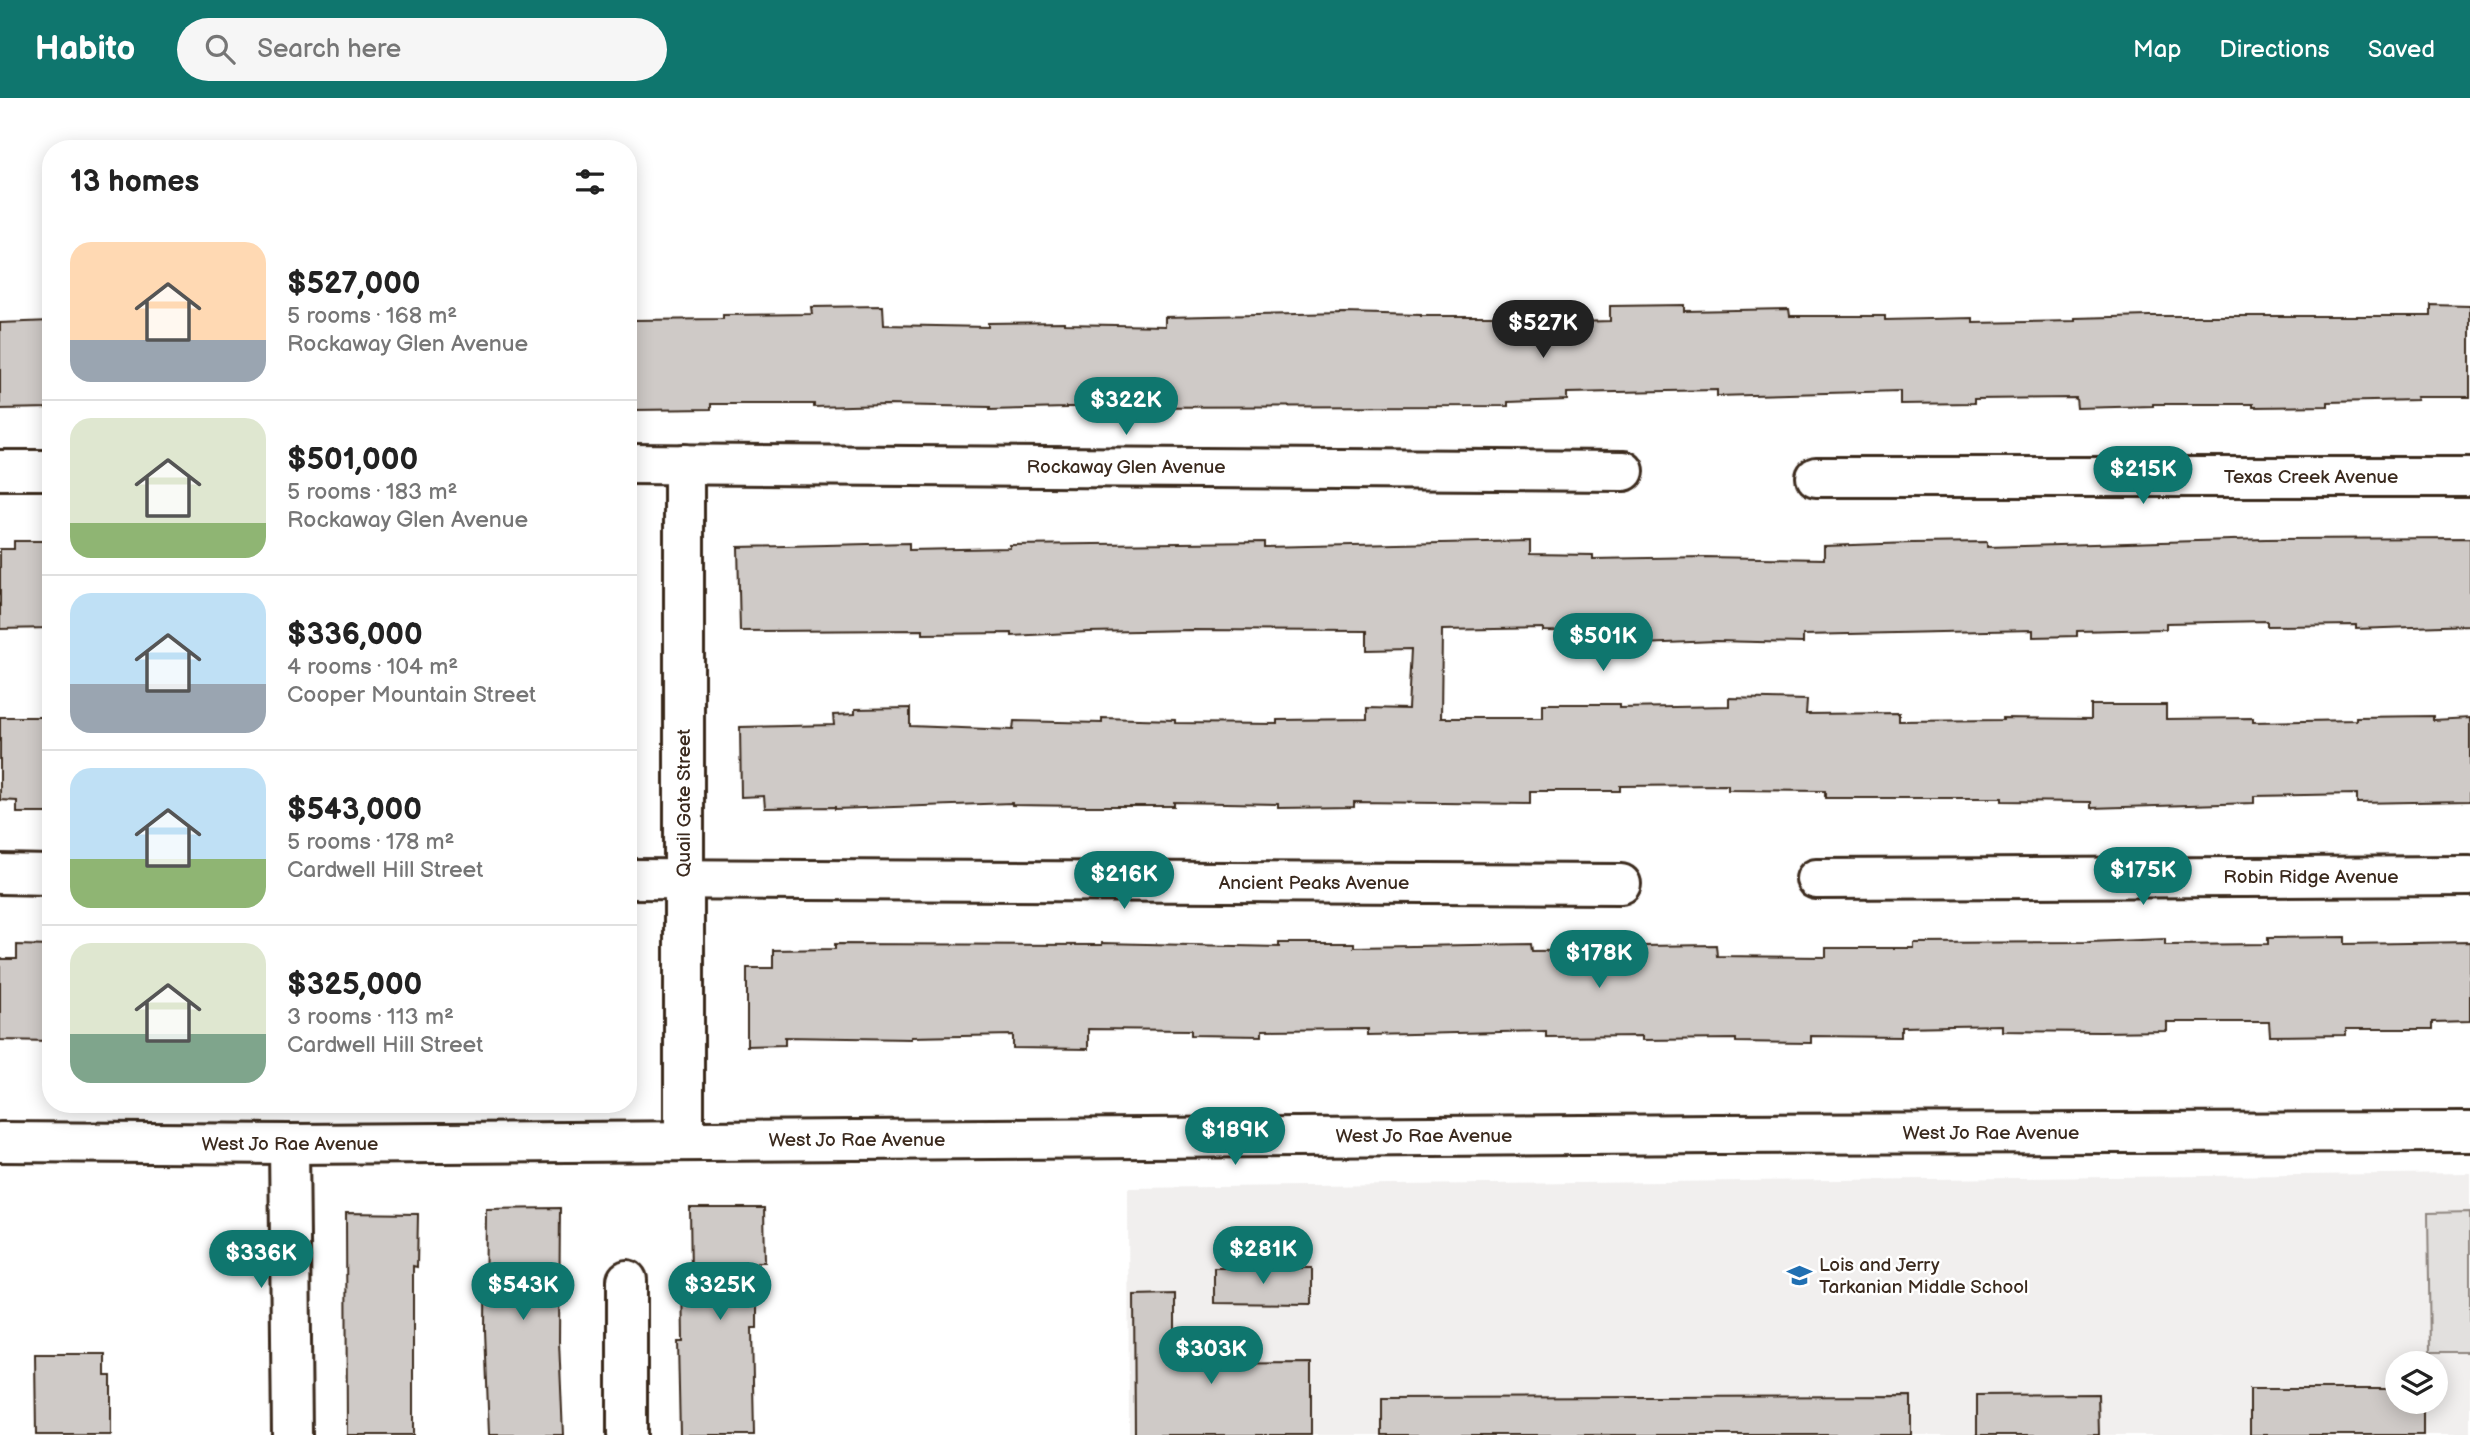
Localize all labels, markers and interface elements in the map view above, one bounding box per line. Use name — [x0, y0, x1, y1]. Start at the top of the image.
search box — [177, 18, 667, 81]
text: Habito — [35, 29, 135, 69]
icon: search — [201, 30, 239, 68]
text: Search here — [257, 34, 401, 65]
text: Map — [2133, 35, 2181, 64]
text: Directions — [2219, 35, 2330, 64]
text: Saved — [2368, 35, 2435, 64]
icon: filters — [571, 163, 609, 201]
text: 13 homes — [70, 164, 199, 200]
text: $527,000 — [287, 266, 421, 302]
icon: home — [126, 270, 210, 354]
pin: $527K — [1494, 300, 1592, 360]
text: 5 rooms · 168 m² — [287, 302, 457, 330]
text: $527K — [1508, 309, 1578, 337]
text: Rockaway Glen Avenue — [287, 330, 528, 358]
pin: $322K — [1077, 378, 1175, 437]
text: $322K — [1090, 386, 1162, 414]
text: $501,000 — [287, 442, 418, 478]
icon: home — [126, 446, 210, 530]
pin: $215K — [2094, 446, 2192, 506]
text: $215K — [2109, 455, 2177, 483]
street label: Rockaway Glen Avenue — [1026, 456, 1226, 479]
street label: Texas Creek Avenue — [2224, 466, 2398, 489]
text: 5 rooms · 183 m² — [287, 478, 457, 506]
text: Rockaway Glen Avenue — [287, 506, 528, 534]
pin: $501K — [1554, 614, 1652, 673]
text: $336,000 — [287, 617, 423, 653]
icon: home — [126, 621, 210, 705]
text: $501K — [1569, 622, 1637, 650]
text: 4 rooms · 104 m² — [287, 653, 458, 681]
text: Cooper Mountain Street — [287, 681, 536, 709]
street label: Quail Gate Street — [673, 729, 696, 877]
text: $543,000 — [287, 792, 422, 828]
icon: home — [126, 796, 210, 880]
text: 5 rooms · 178 m² — [287, 828, 455, 856]
pin: $175K — [2094, 848, 2192, 907]
pin: $216K — [1075, 852, 1173, 911]
text: Cardwell Hill Street — [287, 856, 483, 884]
text: $175K — [2110, 856, 2176, 884]
text: $216K — [1090, 860, 1158, 888]
street label: Robin Ridge Avenue — [2223, 866, 2399, 889]
street label: Ancient Peaks Avenue — [1219, 872, 1409, 895]
pin: $178K — [1550, 930, 1648, 990]
text: $178K — [1566, 939, 1633, 967]
text: $325,000 — [287, 967, 422, 1003]
icon: home — [126, 971, 210, 1055]
text: 3 rooms · 113 m² — [287, 1003, 454, 1031]
text: Cardwell Hill Street — [287, 1031, 483, 1059]
pin: $189K — [1186, 1108, 1284, 1167]
text: $189K — [1201, 1116, 1269, 1144]
street label: West Jo Rae Avenue — [1903, 1122, 2079, 1145]
street label: West Jo Rae Avenue — [1336, 1125, 1512, 1148]
street label: West Jo Rae Avenue — [769, 1129, 945, 1152]
street label: West Jo Rae Avenue — [202, 1133, 378, 1156]
pin: $281K — [1214, 1226, 1312, 1286]
pin: $336K — [212, 1230, 310, 1290]
text: $281K — [1229, 1235, 1297, 1263]
text: $336K — [225, 1239, 297, 1267]
place label: Lois and Jerry Tarkanian Middle School — [1819, 1254, 2028, 1299]
pin: $543K — [474, 1262, 572, 1322]
pin: $325K — [671, 1262, 769, 1322]
school or university icon: Lois and Jerry Tarkanian Middle School — [1785, 1262, 1813, 1290]
text: $543K — [487, 1271, 559, 1299]
text: $325K — [684, 1271, 756, 1299]
pin: $303K — [1162, 1326, 1260, 1386]
text: $303K — [1175, 1335, 1247, 1363]
map controls — [2385, 1351, 2448, 1414]
button: layers — [2385, 1351, 2448, 1414]

